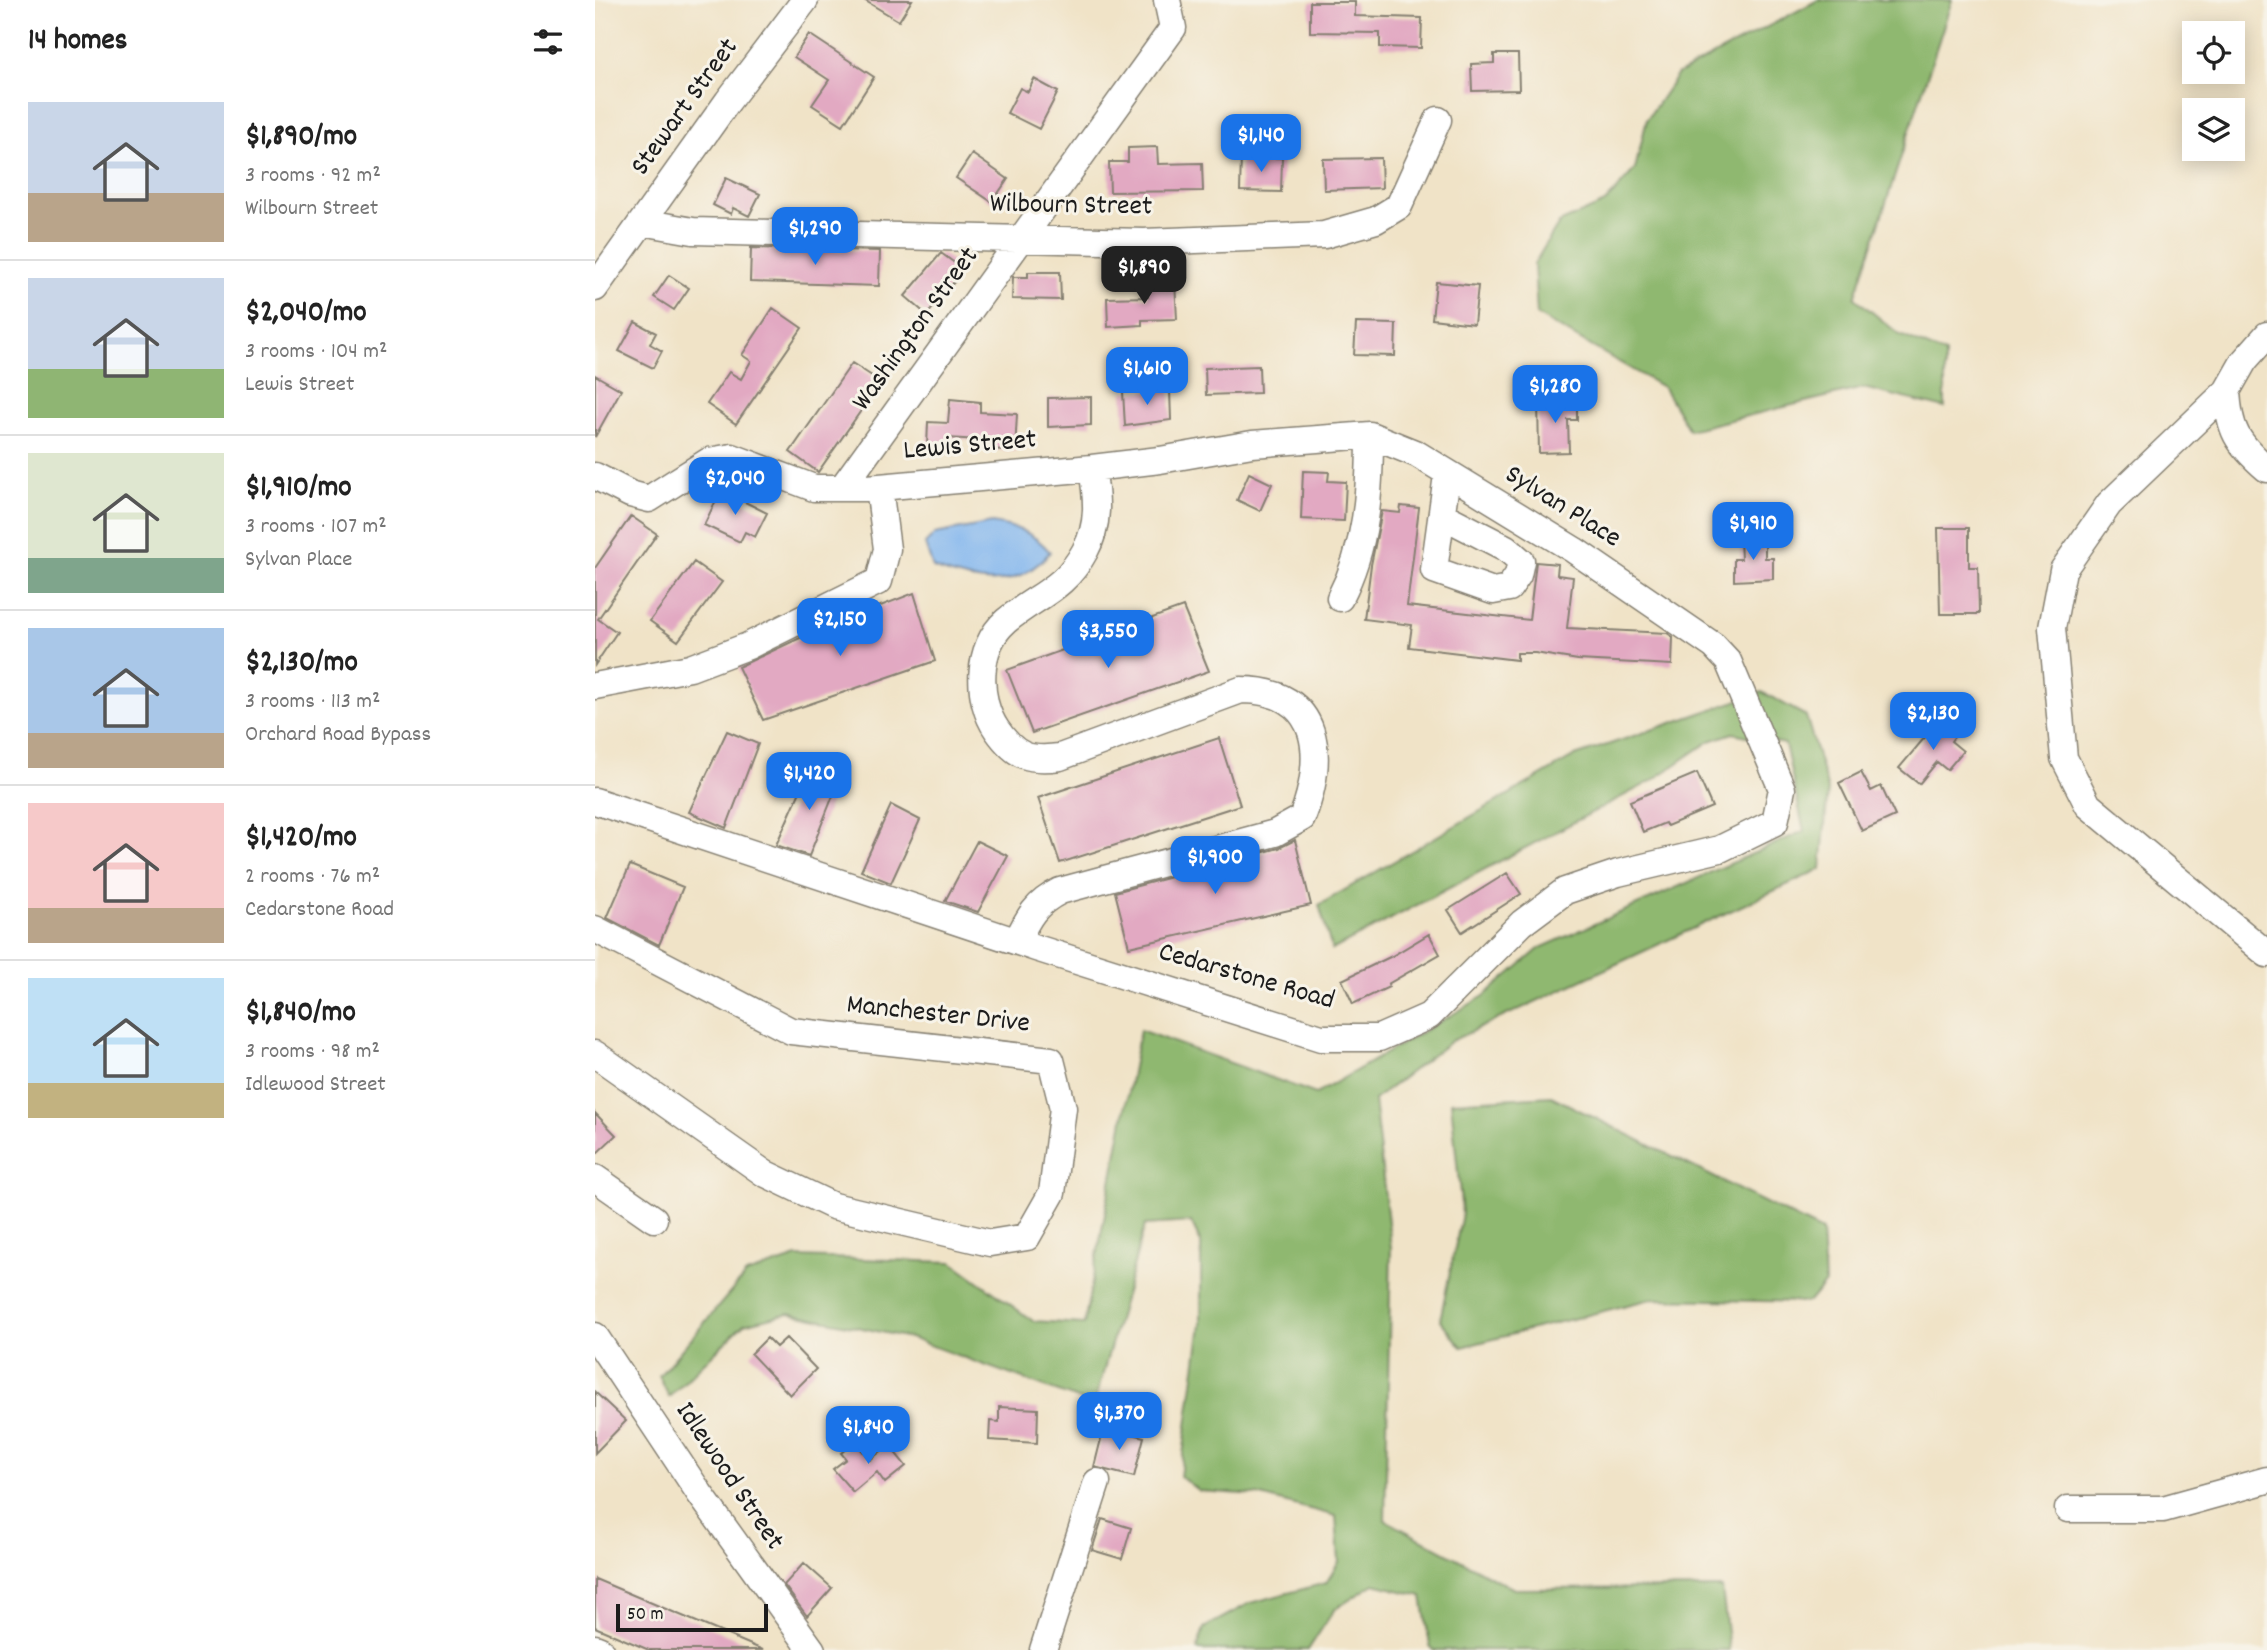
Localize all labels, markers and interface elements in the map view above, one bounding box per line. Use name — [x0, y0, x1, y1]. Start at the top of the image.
text: 14 homes — [28, 21, 127, 64]
map controls — [2182, 21, 2245, 161]
button: locate — [2182, 21, 2245, 84]
icon: filters — [529, 23, 567, 61]
street label: Stewart Street — [622, 31, 750, 185]
button: layers — [2182, 98, 2245, 161]
pin: $1,140 — [1204, 114, 1318, 174]
text: $1,890/mo — [245, 117, 357, 160]
text: $1,140 — [1237, 120, 1285, 153]
icon: home — [84, 130, 168, 214]
text: 3 rooms · 92 m² — [245, 160, 381, 193]
street label: Wilbourn Street — [990, 186, 1152, 228]
text: Wilbourn Street — [245, 193, 378, 226]
pin: $1,290 — [758, 208, 872, 267]
text: $1,290 — [788, 213, 842, 246]
street label: Washington Street — [844, 240, 990, 420]
pin: $1,890 — [1087, 246, 1201, 306]
text: $1,890 — [1117, 252, 1171, 285]
text: $2,040/mo — [245, 293, 367, 336]
icon: home — [84, 306, 168, 390]
text: 3 rooms · 104 m² — [245, 336, 387, 369]
pin: $1,610 — [1090, 348, 1204, 407]
text: $1,610 — [1122, 353, 1172, 386]
pin: $1,280 — [1498, 366, 1612, 425]
text: Lewis Street — [245, 369, 354, 402]
text: $1,280 — [1529, 371, 1581, 404]
street label: Lewis Street — [902, 421, 1038, 473]
street label: Sylvan Place — [1496, 456, 1628, 560]
pin: $2,040 — [678, 458, 792, 517]
text: $2,040 — [705, 463, 765, 496]
text: $1,910/mo — [245, 468, 352, 511]
icon: home — [84, 481, 168, 565]
pin: $1,910 — [1696, 503, 1810, 562]
text: $1,910 — [1728, 508, 1778, 541]
text: 3 rooms · 107 m² — [245, 511, 387, 544]
text: Sylvan Place — [245, 544, 352, 577]
pin: $2,150 — [783, 598, 897, 658]
text: $2,150 — [813, 604, 867, 637]
pin: $3,550 — [1051, 610, 1165, 670]
text: $3,550 — [1078, 616, 1138, 649]
text: $2,130/mo — [245, 643, 358, 686]
icon: home — [84, 656, 168, 740]
text: 3 rooms · 113 m² — [245, 686, 381, 719]
pin: $2,130 — [1876, 692, 1990, 752]
text: $2,130 — [1906, 698, 1960, 731]
text: Orchard Road Bypass — [245, 719, 431, 752]
pin: $1,420 — [752, 752, 866, 812]
text: $1,420 — [782, 758, 836, 791]
text: $1,420/mo — [245, 818, 357, 861]
icon: home — [84, 831, 168, 915]
pin: $1,900 — [1158, 836, 1272, 896]
text: $1,900 — [1187, 842, 1243, 875]
text: 2 rooms · 76 m² — [245, 861, 380, 894]
text: Cedarstone Road — [245, 894, 394, 927]
street label: Cedarstone Road — [1153, 934, 1339, 1022]
street label: Manchester Drive — [844, 986, 1032, 1046]
text: $1,840/mo — [245, 993, 356, 1036]
icon: home — [84, 1006, 168, 1090]
text: 3 rooms · 98 m² — [245, 1036, 380, 1069]
text: Idlewood Street — [245, 1069, 386, 1102]
pin: $1,370 — [1062, 1392, 1176, 1452]
street label: Idlewood Street — [664, 1395, 792, 1559]
text: $1,370 — [1093, 1398, 1145, 1431]
pin: $1,840 — [811, 1406, 925, 1466]
text: $1,840 — [842, 1412, 894, 1445]
scale bar — [616, 1601, 768, 1633]
text: 50 m — [627, 1602, 664, 1629]

